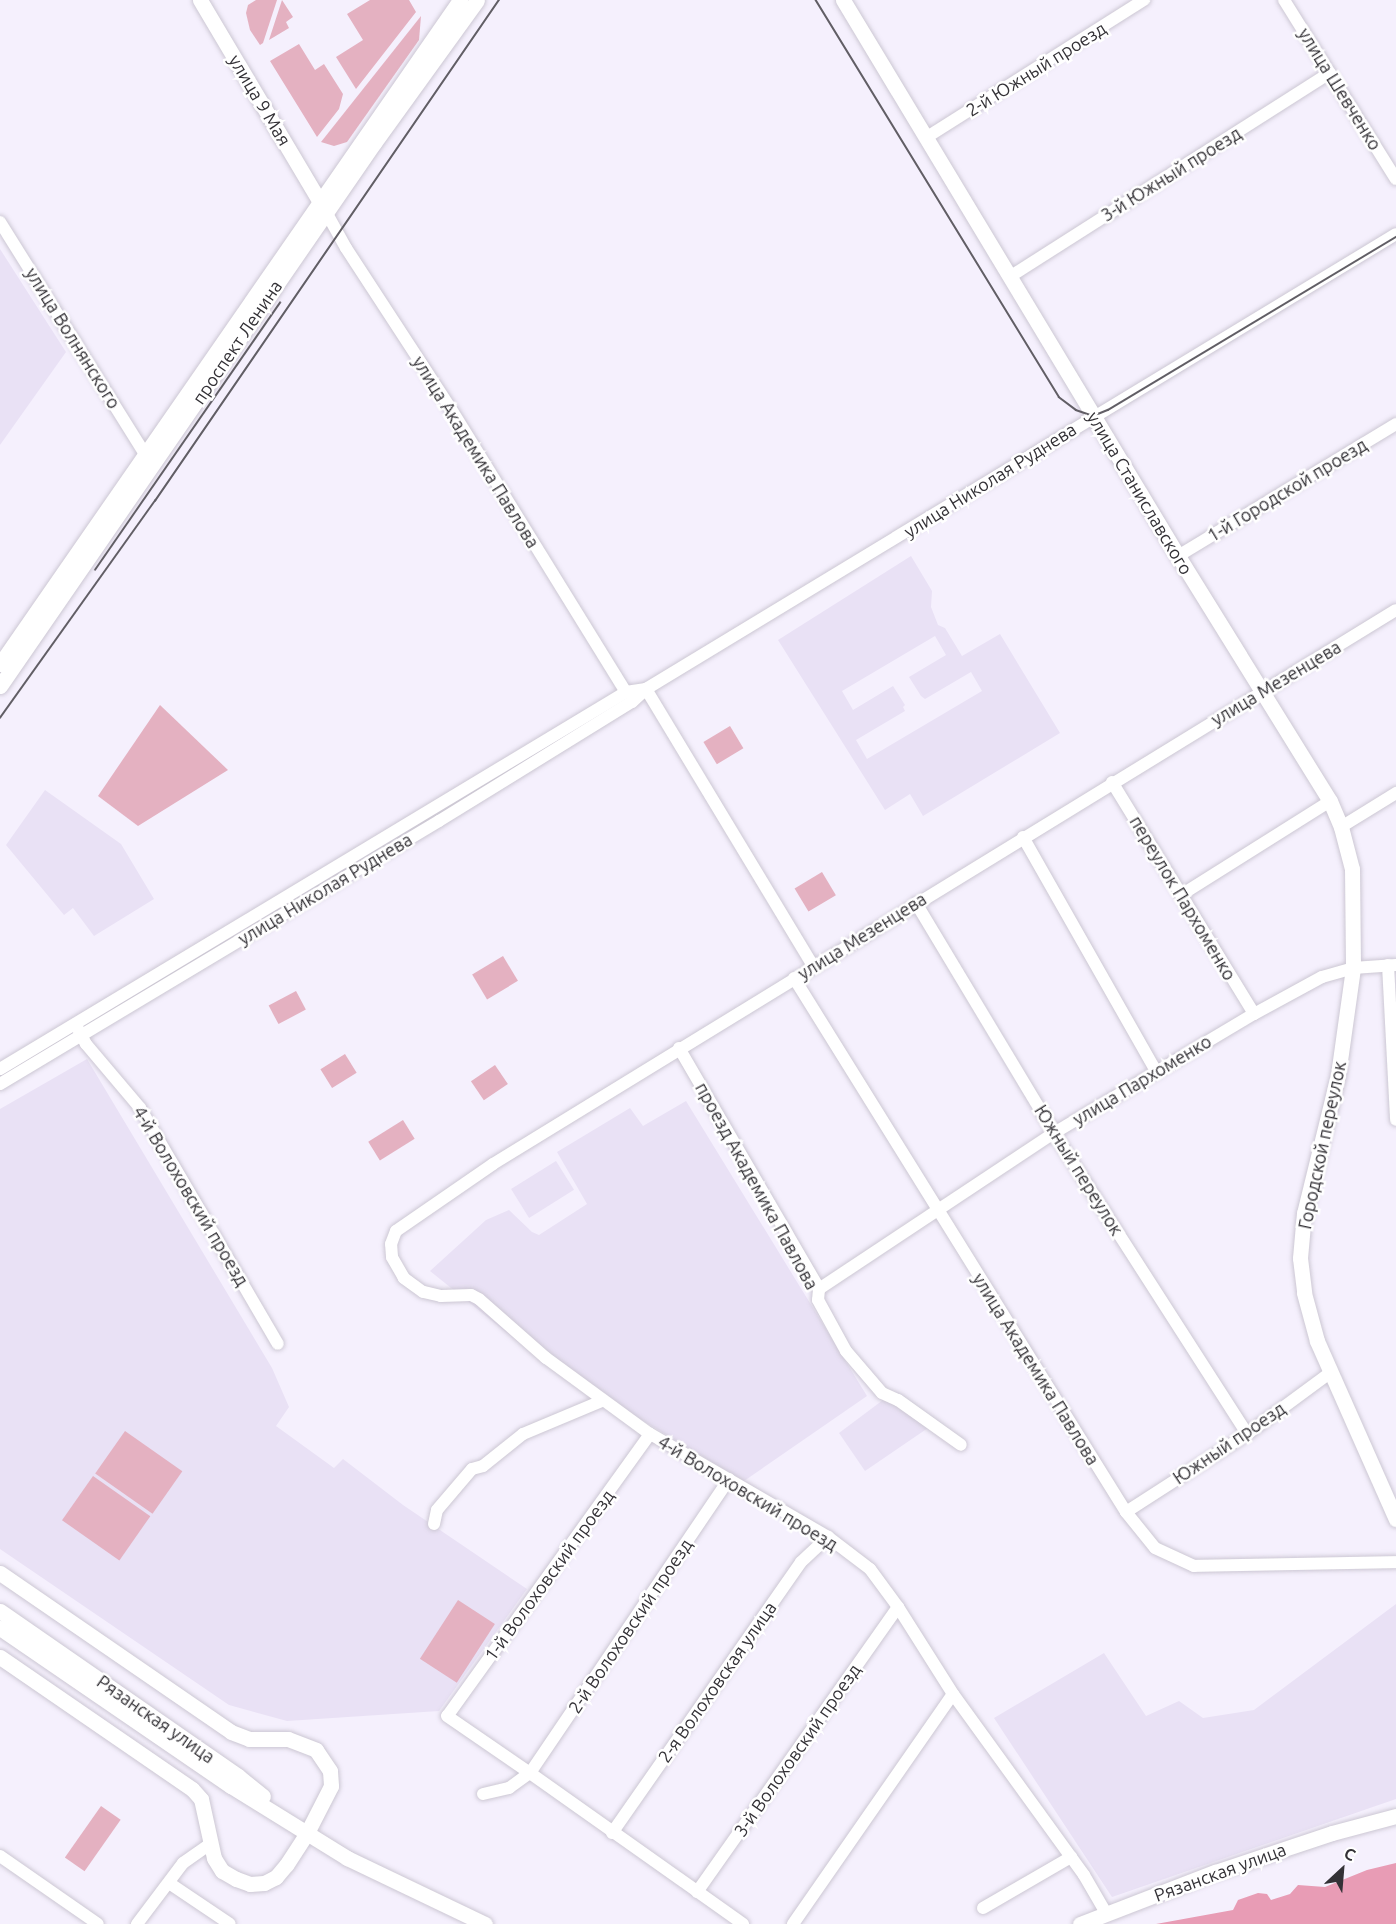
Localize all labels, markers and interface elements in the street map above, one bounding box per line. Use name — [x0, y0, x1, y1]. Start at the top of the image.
street label: 2-й Южный проезд — [962, 17, 1110, 121]
street label: улица Шевченко — [1294, 24, 1386, 154]
street label: улица 9 Мая — [224, 51, 296, 149]
street label: 3-й Южный проезд — [1097, 122, 1245, 226]
street label: улица Волнянского — [21, 264, 125, 412]
street label: проспект Ленина — [188, 276, 286, 408]
street label: улица Академика Павлова — [408, 352, 544, 552]
street label: улица Станиславского — [1083, 408, 1197, 578]
street label: улица Николая Руднева — [900, 418, 1080, 542]
street label: 1-й Городской проезд — [1203, 434, 1371, 546]
street label: улица Мезенцева — [1207, 636, 1345, 730]
street label: переулок Пархоменко — [1125, 812, 1241, 984]
street label: улица Николая Руднева — [234, 828, 416, 950]
street label: улица Мезенцева — [794, 888, 930, 984]
street label: улица Пархоменко — [1069, 1030, 1215, 1130]
street label: Городской переулок — [1294, 1059, 1350, 1231]
street label: проезд Академика Павлова — [691, 1079, 823, 1293]
street label: Южный переулок — [1030, 1101, 1128, 1239]
street label: 4-й Волоховский проезд — [129, 1102, 253, 1290]
street label: улица Академика Павлова — [968, 1269, 1104, 1469]
street label: Южный проезд — [1169, 1397, 1289, 1489]
street label: 4-й Волоховский проезд — [654, 1431, 842, 1555]
street label: 1-й Волоховский проезд — [480, 1485, 618, 1665]
street label: 2-й Волоховский проезд — [563, 1535, 697, 1717]
street label: 2-я Волоховская улица — [653, 1597, 781, 1767]
street label: 3-й Волоховский проезд — [729, 1659, 865, 1841]
street label: Рязанская улица — [93, 1670, 219, 1768]
street label: Рязанская улица — [1151, 1838, 1289, 1906]
north arrow — [1312, 1840, 1372, 1900]
text: С — [1341, 1843, 1358, 1864]

